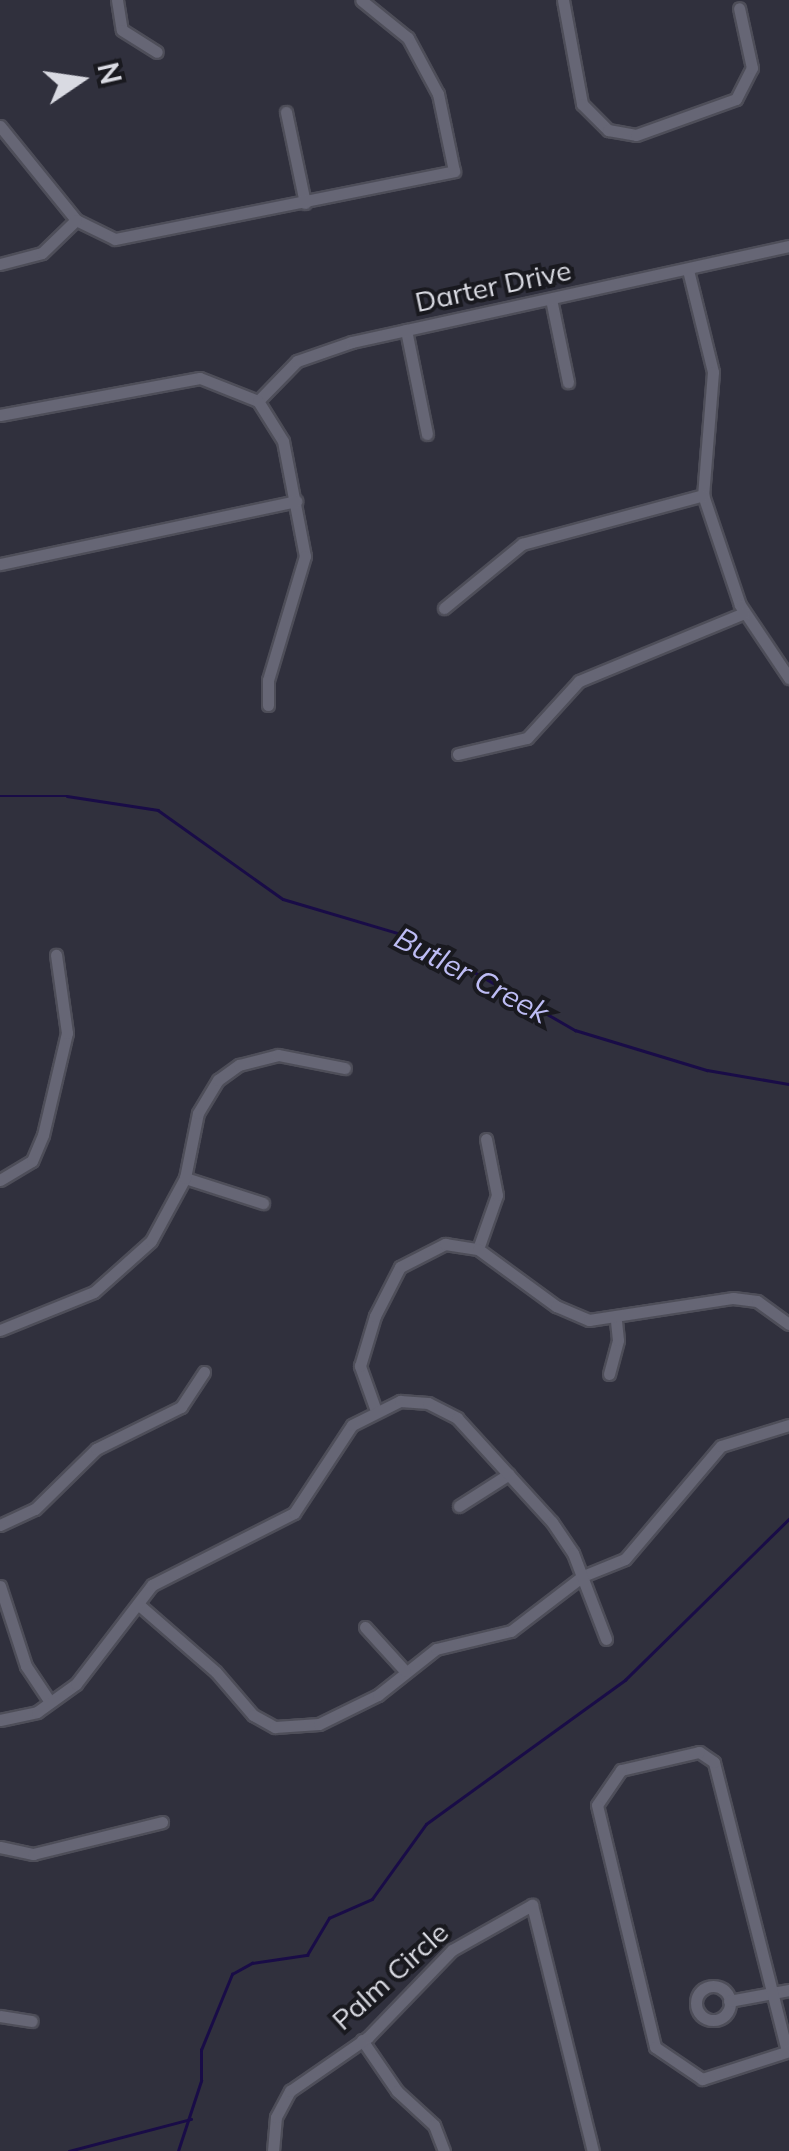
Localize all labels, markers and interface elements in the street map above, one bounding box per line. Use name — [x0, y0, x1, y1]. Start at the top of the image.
north arrow — [30, 30, 130, 130]
text: N — [90, 59, 129, 87]
street label: Darter Drive — [412, 253, 574, 319]
water label: Butler Creek — [389, 919, 555, 1031]
street label: Palm Circle — [325, 1915, 455, 2037]

